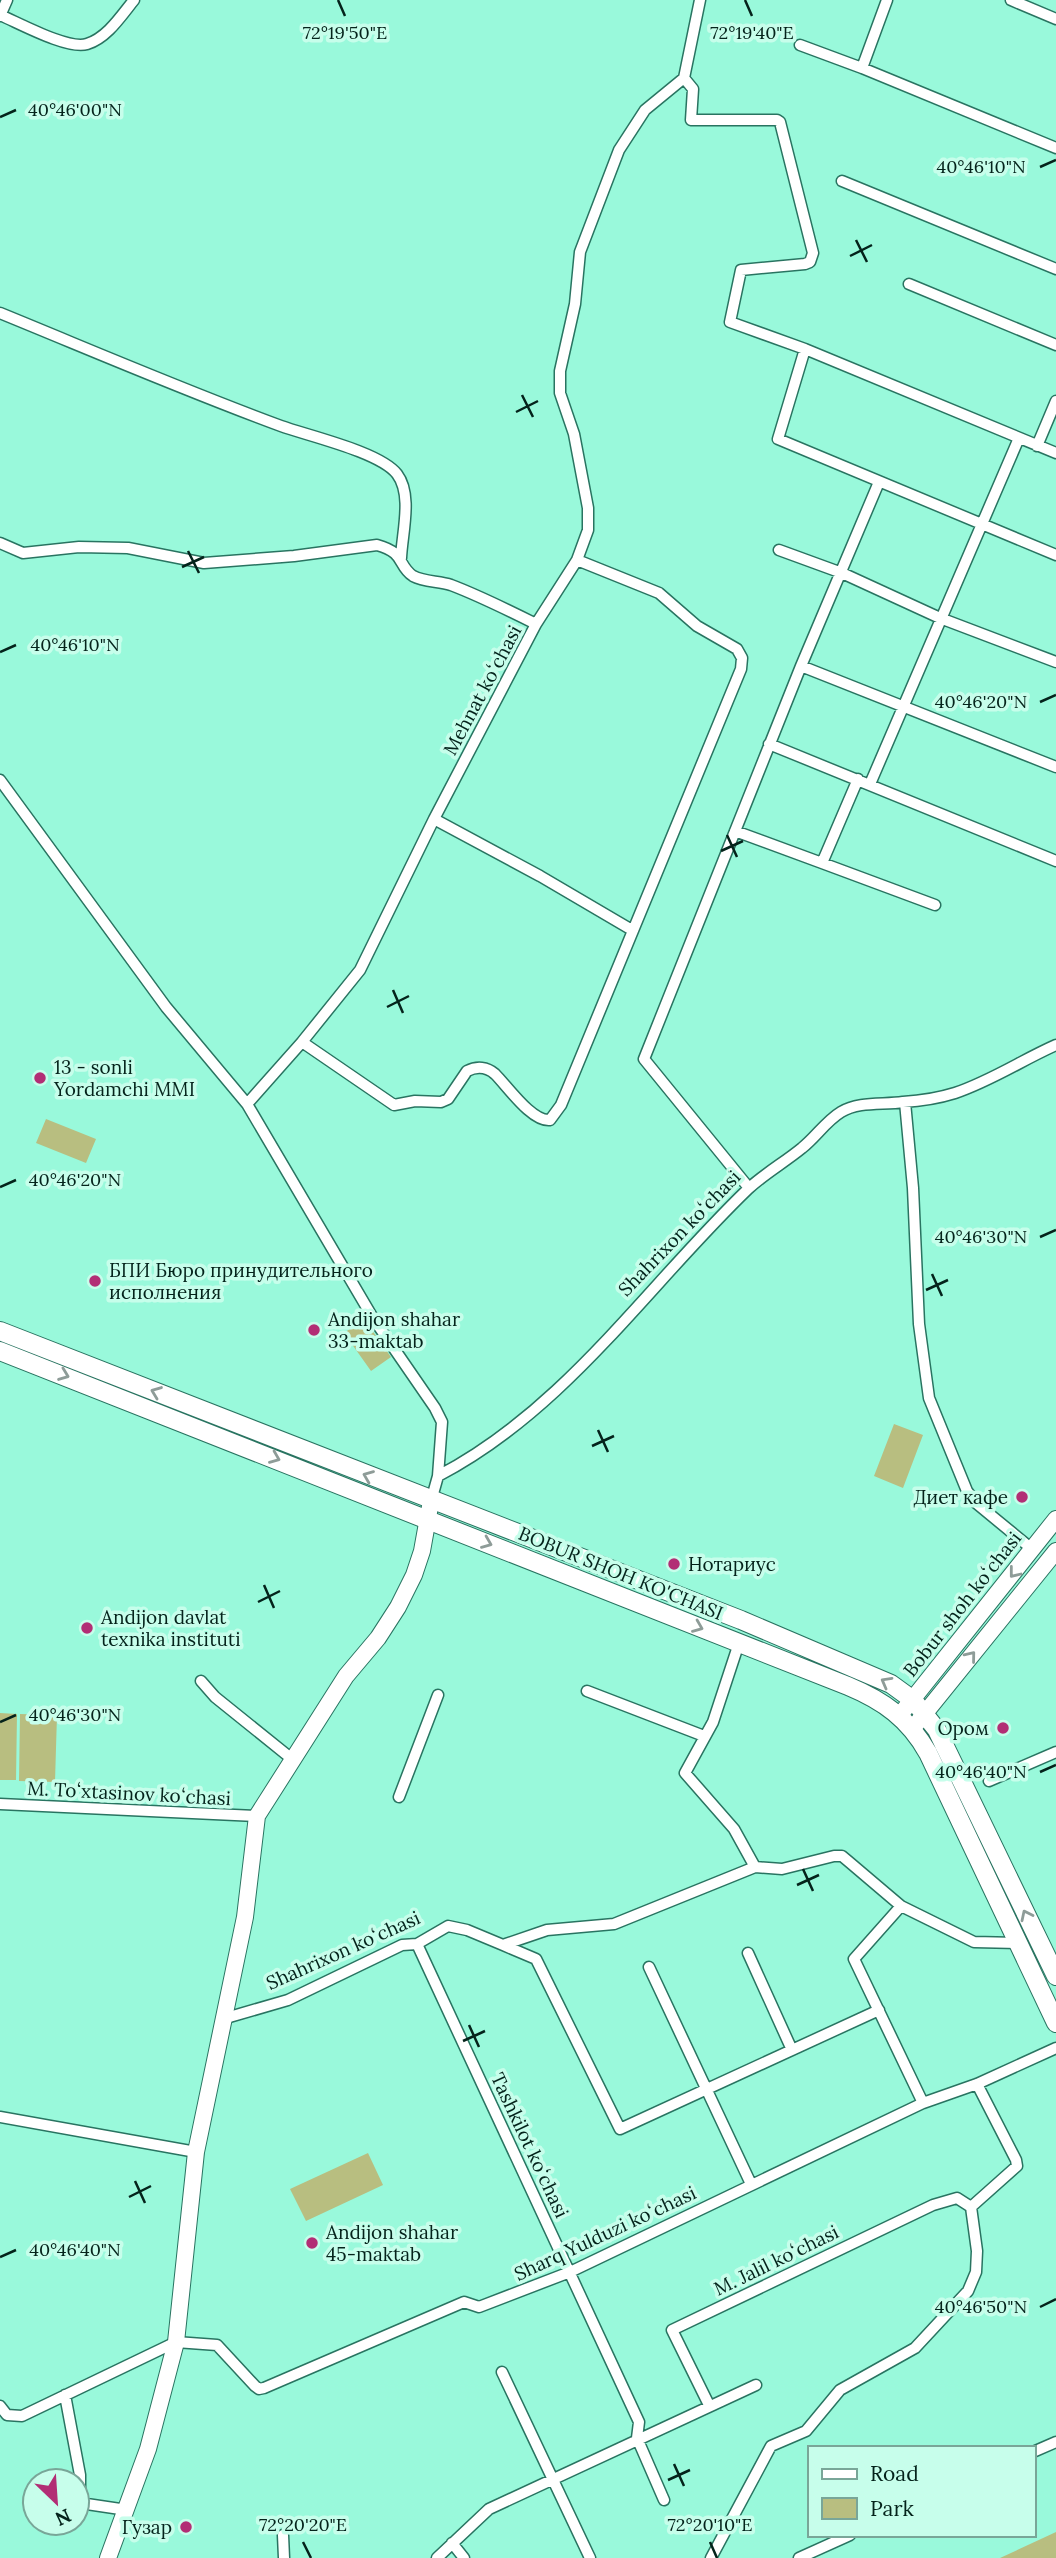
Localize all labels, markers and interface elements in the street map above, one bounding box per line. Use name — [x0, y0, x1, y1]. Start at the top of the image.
text: 72°19'50"E — [303, 21, 387, 44]
text: 72°19'40"E — [710, 21, 794, 44]
text: 40°46'00"N — [28, 98, 122, 121]
text: 40°46'10"N — [936, 155, 1026, 178]
street label: Mehnat koʻchasi — [438, 621, 526, 759]
text: 40°46'10"N — [30, 633, 120, 656]
text: 40°46'20"N — [935, 690, 1027, 713]
place label: 13 - sonli Yordamchi MMI — [53, 1055, 195, 1101]
marker: 13 - sonli Yordamchi MMI — [32, 1070, 48, 1086]
street label: Shahrixon koʻchasi — [613, 1165, 745, 1301]
text: 40°46'20"N — [29, 1168, 121, 1191]
text: 40°46'30"N — [935, 1225, 1027, 1248]
place label: БПИ Бюро принудительного исполнения — [109, 1258, 373, 1304]
marker: БПИ Бюро принудительного исполнения — [87, 1273, 103, 1289]
place label: Andijon shahar 33-maktab — [327, 1307, 461, 1353]
marker: Andijon shahar 33-maktab — [306, 1322, 322, 1338]
one-way arrow — [57, 1367, 69, 1381]
one-way arrow — [151, 1387, 163, 1401]
one-way arrow — [269, 1450, 281, 1464]
one-way arrow — [363, 1470, 375, 1484]
place label: Диет кафе — [913, 1485, 1008, 1509]
marker: Диет кафе — [1014, 1489, 1030, 1505]
street label: BOBUR SHOH KO'CHASI — [515, 1521, 727, 1625]
street label: Bobur shoh koʻchasi — [898, 1527, 1026, 1681]
one-way arrow — [480, 1534, 492, 1548]
place label: Нотариус — [688, 1552, 776, 1576]
marker: Нотариус — [666, 1556, 682, 1572]
one-way arrow — [1009, 1565, 1022, 1577]
place label: Andijon davlat texnika instituti — [100, 1605, 241, 1651]
one-way arrow — [692, 1618, 704, 1632]
marker: Andijon davlat texnika instituti — [79, 1620, 95, 1636]
one-way arrow — [963, 1651, 975, 1664]
one-way arrow — [880, 1677, 893, 1690]
text: 40°46'30"N — [29, 1703, 121, 1726]
place label: Ором — [937, 1716, 989, 1740]
marker: Ором — [995, 1720, 1011, 1736]
text: 40°46'40"N — [935, 1760, 1027, 1783]
street label: M. Toʻxtasinov koʻchasi — [26, 1776, 232, 1810]
street label: Shahrixon koʻchasi — [262, 1905, 424, 1995]
one-way arrow — [1020, 1910, 1034, 1922]
street label: Tashkilot koʻchasi — [486, 2069, 574, 2221]
street label: Sharq Yulduzi koʻchasi — [510, 2180, 700, 2286]
street label: M. Jalil koʻchasi — [710, 2219, 842, 2301]
place label: Andijon shahar 45-maktab — [325, 2220, 459, 2266]
marker: Andijon shahar 45-maktab — [304, 2235, 320, 2251]
text: 40°46'40"N — [29, 2238, 121, 2261]
text: 40°46'50"N — [935, 2295, 1027, 2318]
legend — [808, 2446, 1035, 2537]
text: Road — [870, 2460, 919, 2487]
north arrow — [21, 2467, 91, 2537]
text: Park — [870, 2495, 914, 2522]
text: N — [51, 2503, 75, 2532]
text: 72°20'20"E — [259, 2513, 347, 2536]
text: 72°20'10"E — [668, 2513, 753, 2536]
place label: Гузар — [122, 2515, 172, 2539]
marker: Гузар — [178, 2519, 194, 2535]

